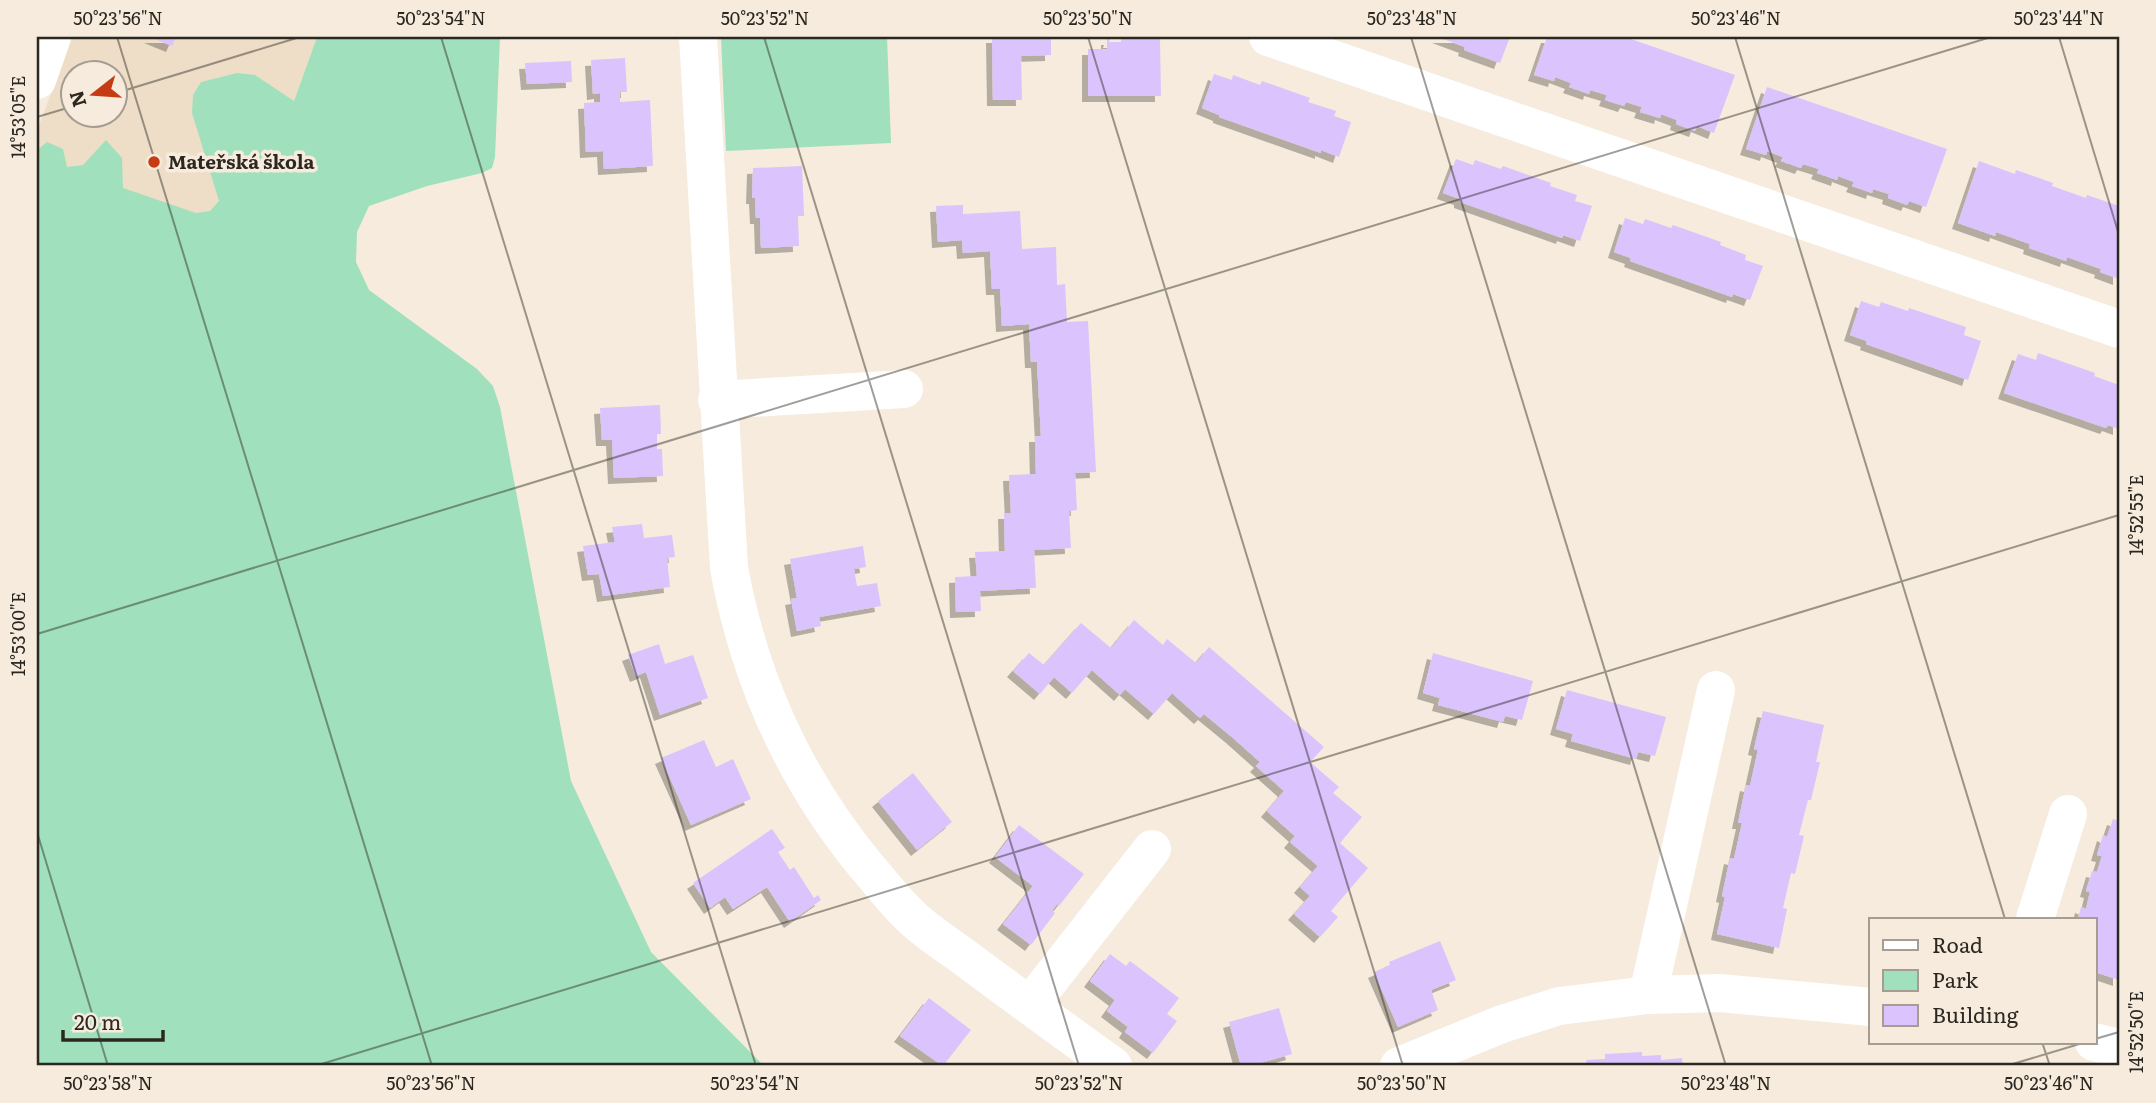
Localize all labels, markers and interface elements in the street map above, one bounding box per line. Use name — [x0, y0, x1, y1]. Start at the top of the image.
text: 50°23'56"N — [73, 4, 163, 31]
text: 50°23'54"N — [396, 4, 486, 31]
text: 50°23'52"N — [721, 4, 809, 31]
text: 50°23'50"N — [1043, 4, 1133, 31]
text: 50°23'48"N — [1367, 4, 1457, 31]
text: 50°23'46"N — [1691, 4, 1781, 31]
text: 50°23'44"N — [2014, 4, 2104, 31]
north arrow — [60, 60, 130, 130]
text: 14°53'05"E — [4, 75, 31, 159]
text: N — [61, 87, 93, 111]
place label: Mateřská škola — [168, 147, 315, 175]
marker: Mateřská škola — [146, 154, 162, 170]
text: 14°52'55"E — [2122, 474, 2149, 556]
text: 14°53'00"E — [4, 592, 31, 676]
legend — [1869, 918, 2096, 1044]
text: Road — [1932, 928, 1983, 959]
text: Park — [1932, 963, 1978, 994]
text: 14°52'50"E — [2122, 991, 2149, 1073]
scale bar — [63, 998, 163, 1042]
text: Building — [1932, 998, 2019, 1029]
text: 20 m — [74, 1005, 121, 1036]
text: 50°23'58"N — [63, 1069, 153, 1096]
text: 50°23'56"N — [386, 1069, 476, 1096]
text: 50°23'54"N — [710, 1069, 800, 1096]
text: 50°23'52"N — [1035, 1069, 1123, 1096]
text: 50°23'50"N — [1357, 1069, 1447, 1096]
text: 50°23'48"N — [1681, 1069, 1771, 1096]
text: 50°23'46"N — [2004, 1069, 2094, 1096]

